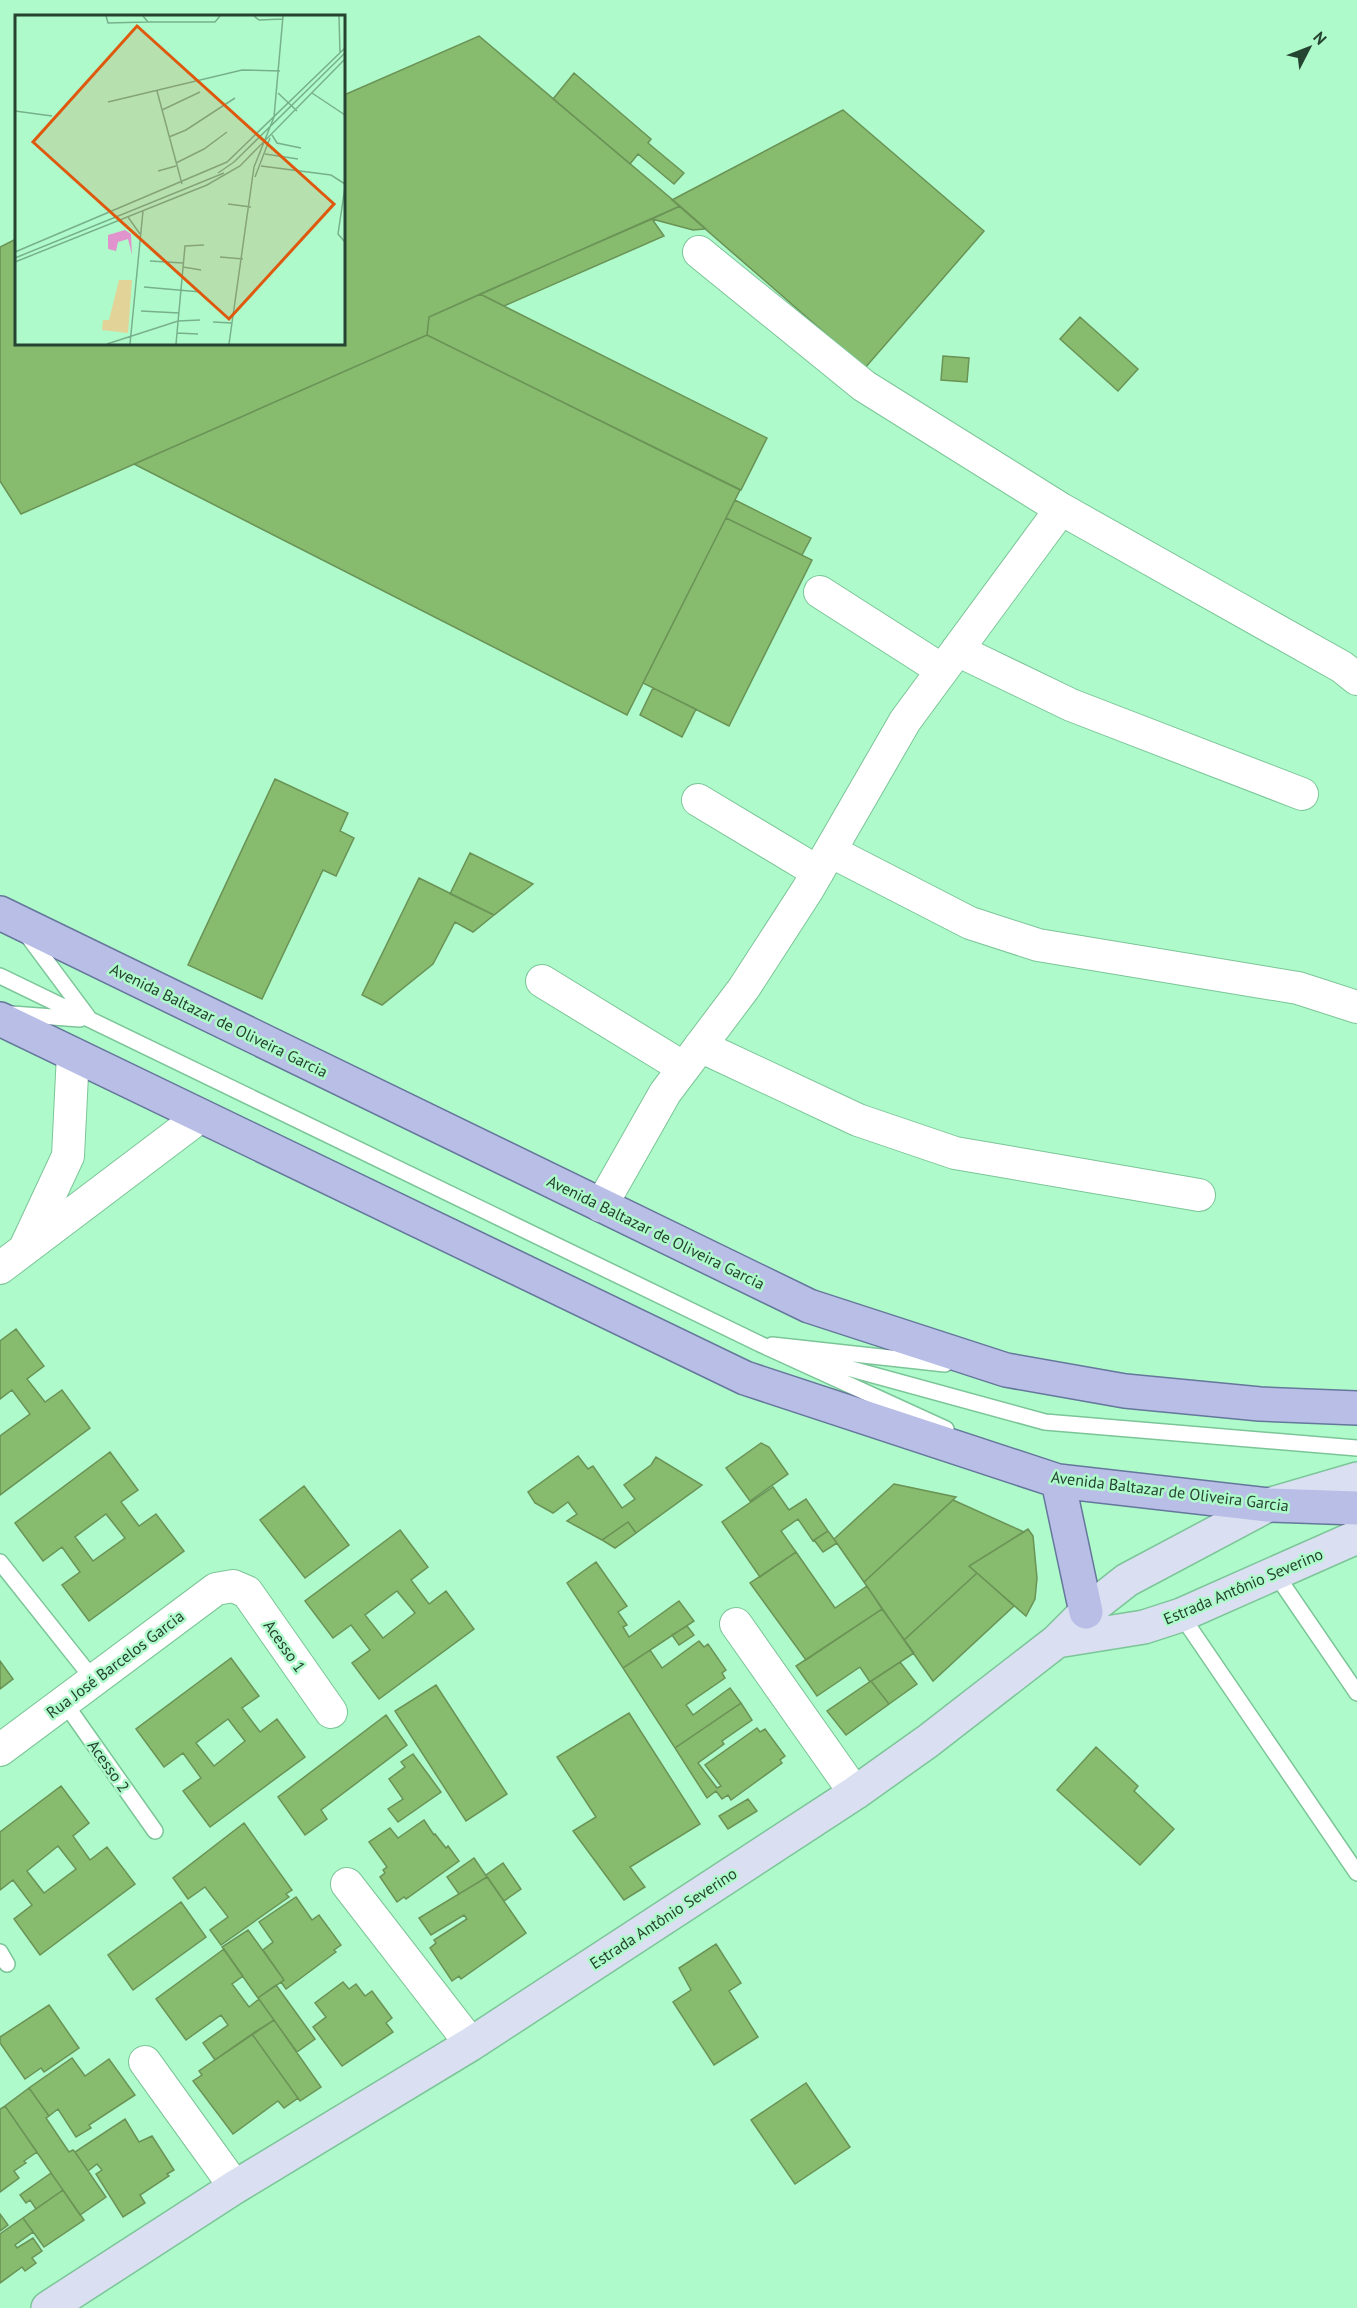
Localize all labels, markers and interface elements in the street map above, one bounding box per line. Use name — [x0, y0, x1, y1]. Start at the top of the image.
inset map — [15, 15, 345, 345]
north arrow — [1279, 18, 1339, 78]
text: N — [1309, 27, 1331, 49]
street label: Avenida Baltazar de Oliveira Garcia — [107, 959, 331, 1081]
street label: Avenida Baltazar de Oliveira Garcia — [544, 1171, 768, 1293]
street label: Avenida Baltazar de Oliveira Garcia — [1050, 1466, 1290, 1516]
street label: Estrada Antônio Severino — [1160, 1543, 1326, 1629]
street label: Rua José Barcelos Garcia — [42, 1606, 188, 1722]
street label: Acesso 1 — [260, 1616, 310, 1676]
street label: Acesso 2 — [84, 1736, 134, 1796]
street label: Estrada Antônio Severino — [586, 1863, 740, 1973]

